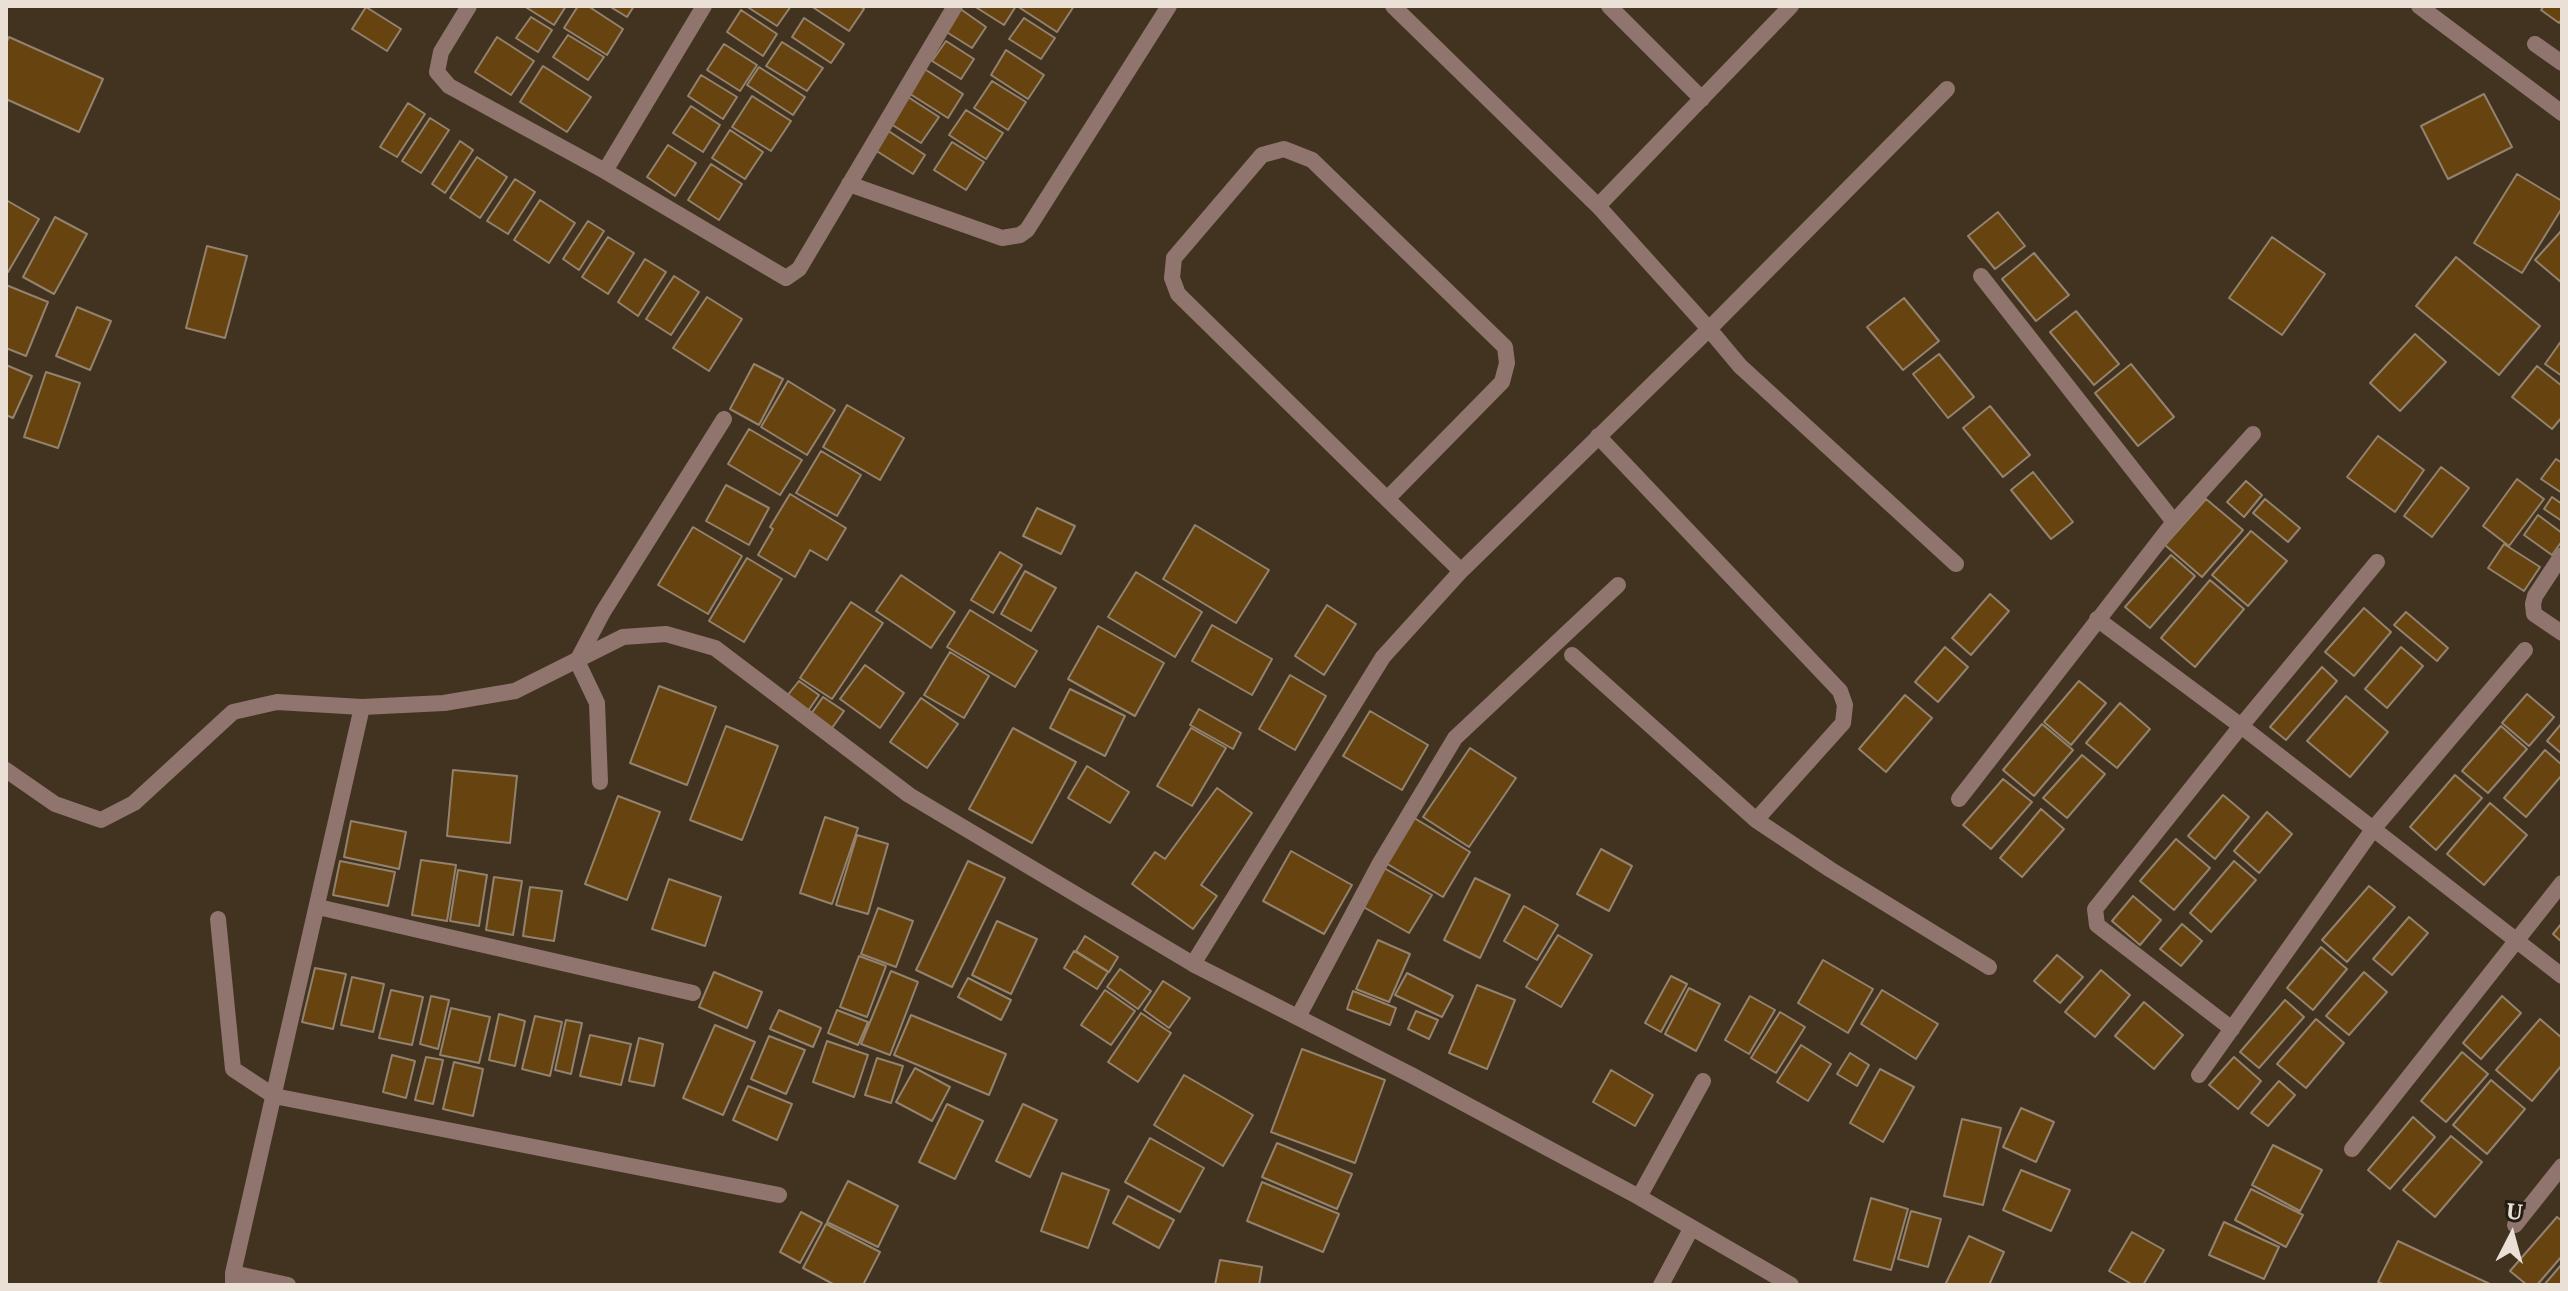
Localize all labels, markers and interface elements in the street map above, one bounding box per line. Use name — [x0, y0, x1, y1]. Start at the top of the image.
north arrow — [2472, 1195, 2552, 1275]
text: U — [2505, 1195, 2524, 1226]

